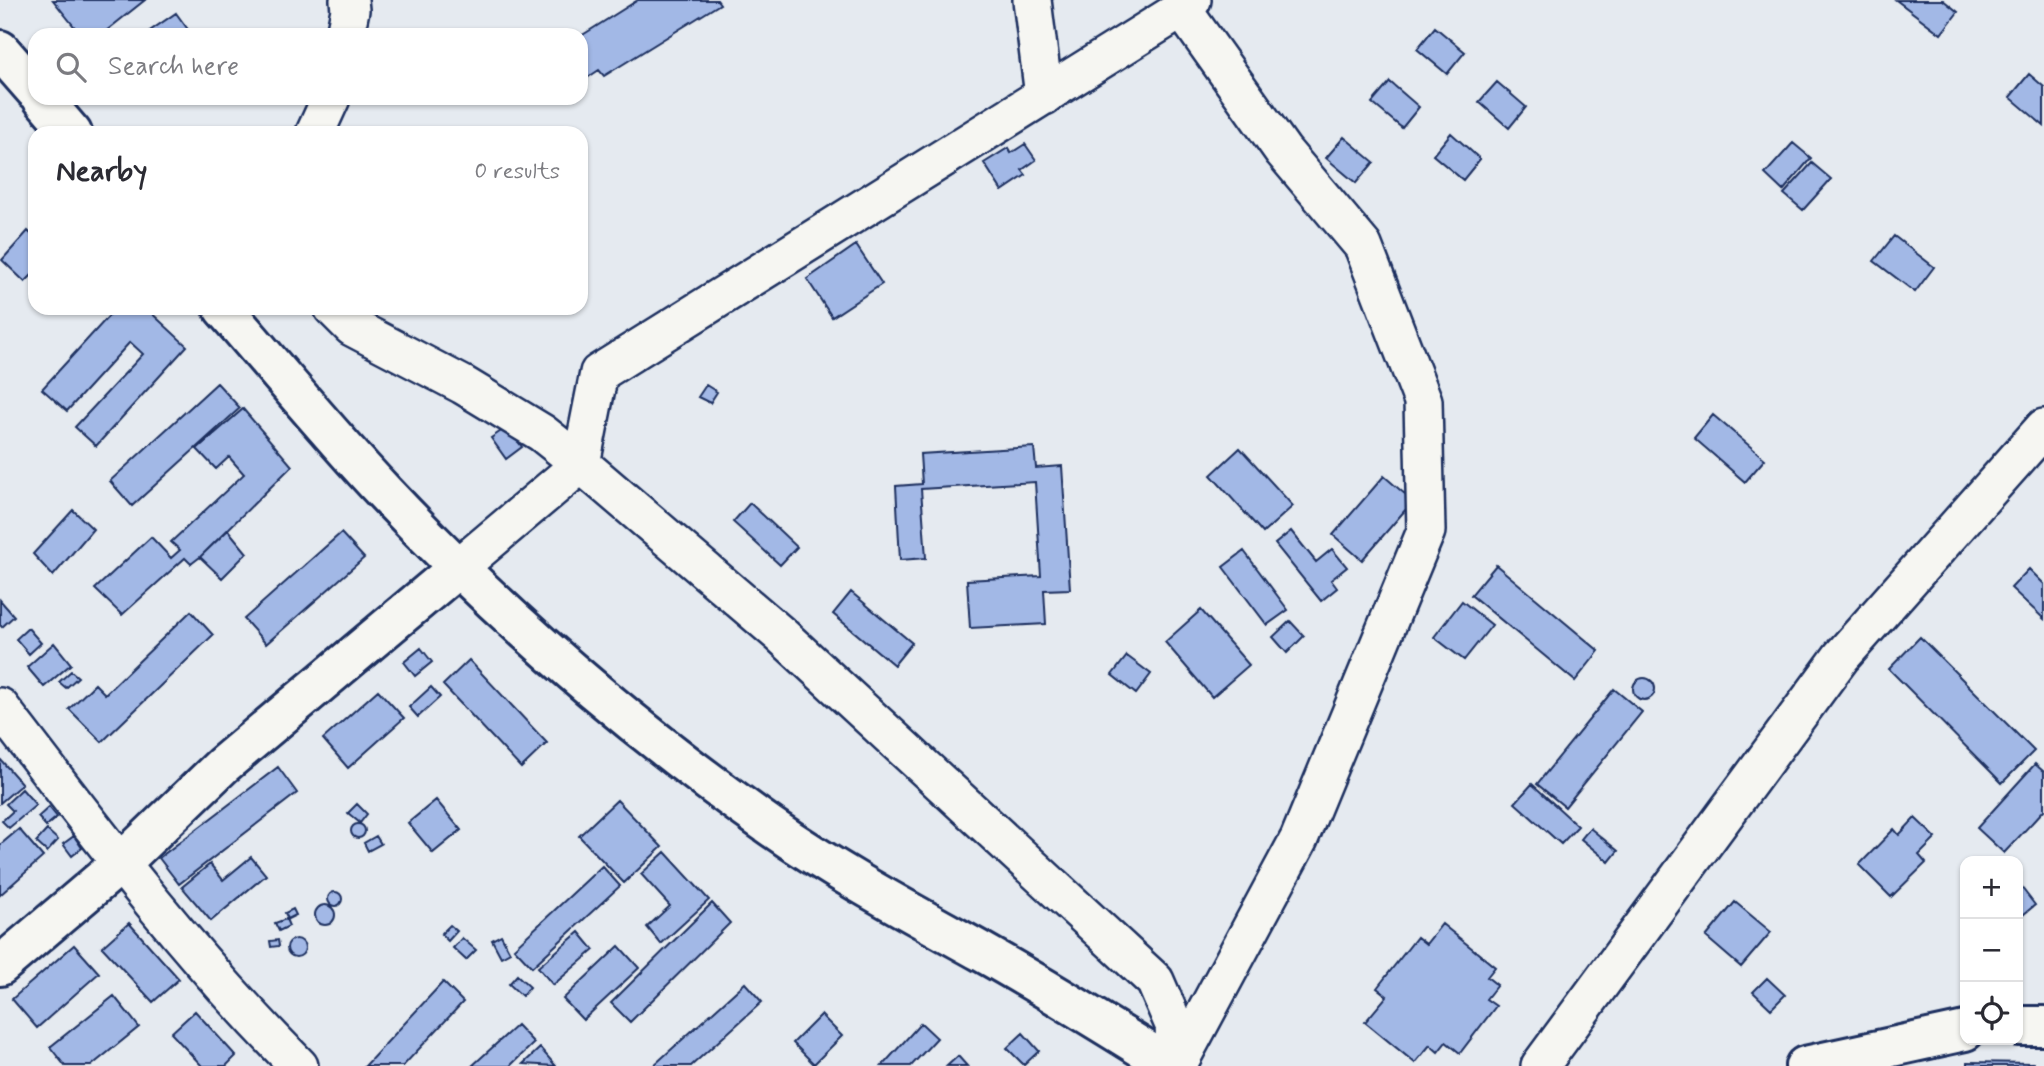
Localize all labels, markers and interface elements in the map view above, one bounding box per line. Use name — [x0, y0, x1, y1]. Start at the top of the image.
search box — [28, 28, 588, 105]
icon: search — [52, 48, 90, 86]
text: Search here — [108, 50, 239, 84]
text: Nearby — [56, 152, 147, 191]
text: 0 results — [474, 157, 560, 187]
map controls — [1960, 856, 2023, 1045]
button: + — [1960, 856, 2023, 919]
button: − — [1960, 919, 2023, 982]
button: locate — [1960, 982, 2023, 1045]

